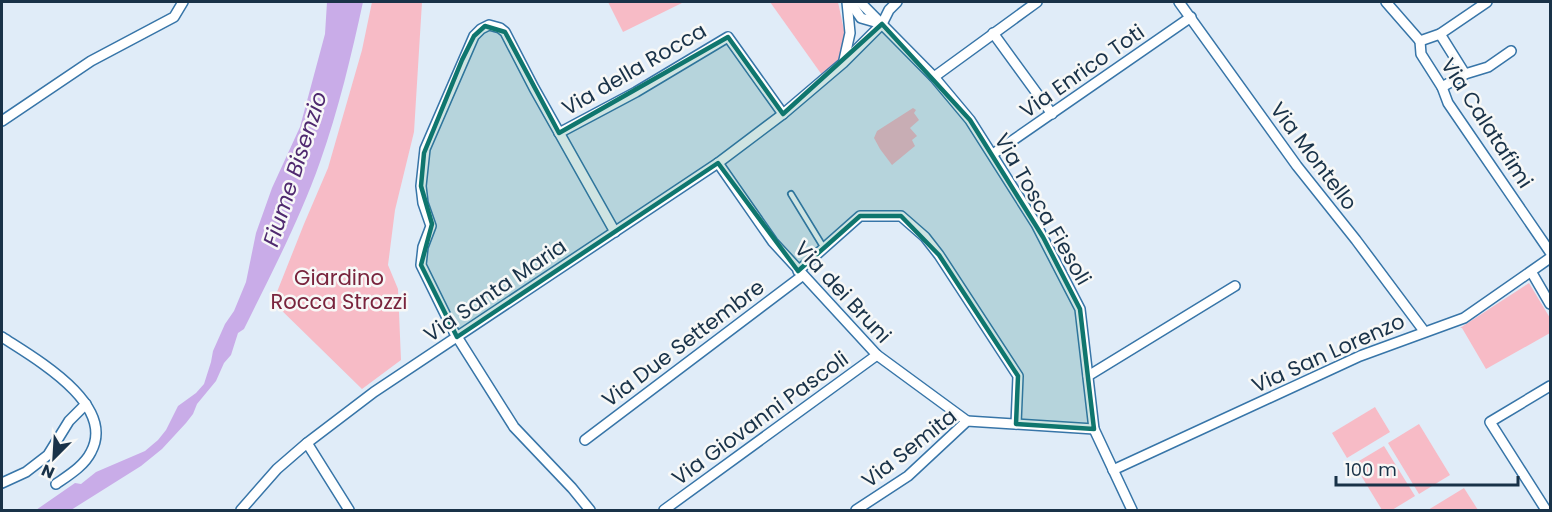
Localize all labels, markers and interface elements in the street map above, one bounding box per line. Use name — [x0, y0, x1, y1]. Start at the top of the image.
street label: Via della Rocca — [556, 16, 712, 122]
street label: Via Enrico Toti — [1014, 17, 1150, 125]
street label: Via Calatafimi — [1434, 52, 1540, 194]
water label: Fiume Bisenzio — [255, 88, 335, 250]
street label: Via Montello — [1264, 96, 1364, 216]
street label: Via Tosca Fiesoli — [988, 128, 1098, 290]
street label: Via Santa Maria — [418, 232, 572, 348]
street label: Via dei Bruni — [788, 235, 898, 349]
park label: Giardino Rocca Strozzi — [270, 263, 408, 316]
street label: Via Due Settembre — [596, 272, 770, 414]
street label: Via San Lorenzo — [1247, 306, 1409, 400]
street label: Via Giovanni Pascoli — [666, 344, 854, 492]
street label: Via Semita — [855, 402, 963, 494]
north arrow — [24, 428, 84, 488]
scale bar — [1336, 449, 1518, 487]
text: 100 m — [1345, 457, 1397, 482]
text: N — [38, 458, 58, 484]

